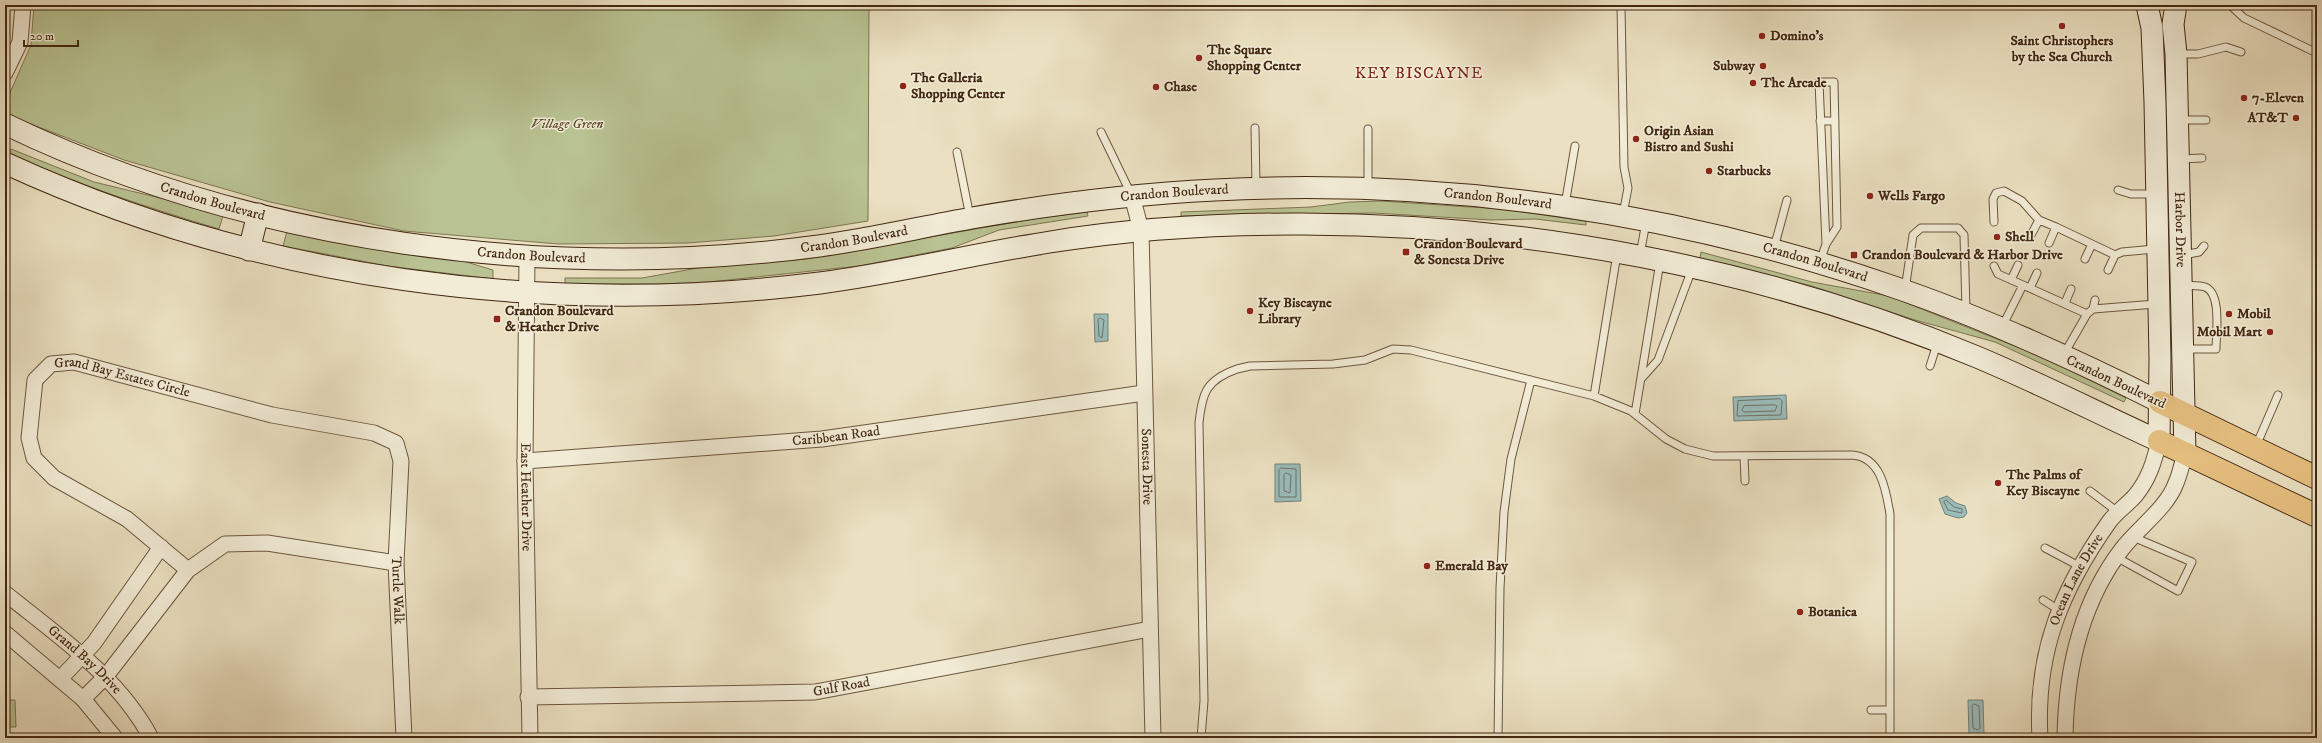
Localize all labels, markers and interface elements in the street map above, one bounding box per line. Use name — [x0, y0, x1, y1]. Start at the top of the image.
marker: Saint Christophers by the Sea Church — [2057, 21, 2067, 31]
scale bar — [24, 22, 78, 48]
place label: Domino's — [1770, 27, 1824, 45]
text: 20 m — [30, 29, 54, 44]
marker: Domino's — [1757, 31, 1767, 41]
place label: Saint Christophers by the Sea Church — [2011, 32, 2114, 66]
place label: The Square Shopping Center — [1206, 41, 1302, 75]
marker: The Square Shopping Center — [1194, 53, 1204, 63]
place label: Subway — [1713, 57, 1755, 75]
marker: Subway — [1758, 61, 1768, 71]
district label: KEY BISCAYNE — [1355, 63, 1483, 83]
place label: The Galleria Shopping Center — [910, 69, 1006, 103]
place label: The Arcade — [1760, 74, 1827, 92]
place label: Chase — [1164, 78, 1197, 96]
marker: The Arcade — [1748, 78, 1758, 88]
marker: The Galleria Shopping Center — [898, 81, 908, 91]
marker: Chase — [1151, 82, 1161, 92]
place label: 7-Eleven — [2252, 89, 2305, 107]
marker: 7-Eleven — [2239, 93, 2249, 103]
place label: AT&T — [2246, 109, 2288, 127]
marker: AT&T — [2291, 113, 2301, 123]
park label: Village Green — [531, 115, 603, 133]
place label: Origin Asian Bistro and Sushi — [1644, 122, 1734, 156]
marker: Origin Asian Bistro and Sushi — [1631, 134, 1641, 144]
place label: Starbucks — [1717, 162, 1771, 180]
marker: Starbucks — [1704, 166, 1714, 176]
street label: Crandon Boulevard — [158, 178, 267, 225]
street label: Crandon Boulevard — [1120, 180, 1229, 206]
street label: Crandon Boulevard — [1443, 184, 1553, 214]
place label: Wells Fargo — [1877, 187, 1945, 205]
marker: Wells Fargo — [1865, 191, 1875, 201]
street label: Harbor Drive — [2170, 192, 2190, 268]
street label: Crandon Boulevard — [800, 222, 909, 257]
place label: Shell — [2005, 228, 2035, 246]
marker: Shell — [1992, 232, 2002, 242]
place label: Crandon Boulevard & Sonesta Drive — [1414, 235, 1523, 269]
street label: Crandon Boulevard — [1761, 238, 1870, 286]
street label: Crandon Boulevard — [476, 243, 586, 267]
place label: Crandon Boulevard & Harbor Drive — [1862, 246, 2063, 264]
marker: Crandon Boulevard & Sonesta Drive — [1401, 247, 1411, 257]
marker: Crandon Boulevard & Harbor Drive — [1849, 250, 1859, 260]
place label: Key Biscayne Library — [1258, 294, 1332, 328]
place label: Crandon Boulevard & Heather Drive — [505, 302, 614, 336]
place label: Mobil — [2237, 305, 2272, 323]
marker: Key Biscayne Library — [1245, 306, 1255, 316]
marker: Mobil — [2224, 309, 2234, 319]
marker: Crandon Boulevard & Heather Drive — [492, 314, 502, 324]
place label: Mobil Mart — [2197, 323, 2263, 341]
marker: Mobil Mart — [2265, 327, 2275, 337]
street label: Crandon Boulevard — [2063, 351, 2169, 413]
street label: Grand Bay Estates Circle — [53, 353, 192, 402]
street label: Caribbean Road — [791, 422, 881, 450]
street label: Sonesta Drive — [1137, 428, 1156, 505]
street label: East Heather Drive — [516, 443, 536, 552]
place label: The Palms of Key Biscayne — [2005, 466, 2083, 500]
marker: The Palms of Key Biscayne — [1993, 478, 2003, 488]
street label: Ocean Lane Drive — [2046, 530, 2107, 628]
street label: Turtle Walk — [387, 556, 408, 625]
place label: Emerald Bay — [1435, 557, 1508, 575]
marker: Emerald Bay — [1422, 561, 1432, 571]
place label: Botanica — [1808, 603, 1858, 621]
marker: Botanica — [1795, 607, 1805, 617]
street label: Grand Bay Drive — [44, 621, 126, 698]
street label: Gulf Road — [812, 673, 871, 701]

